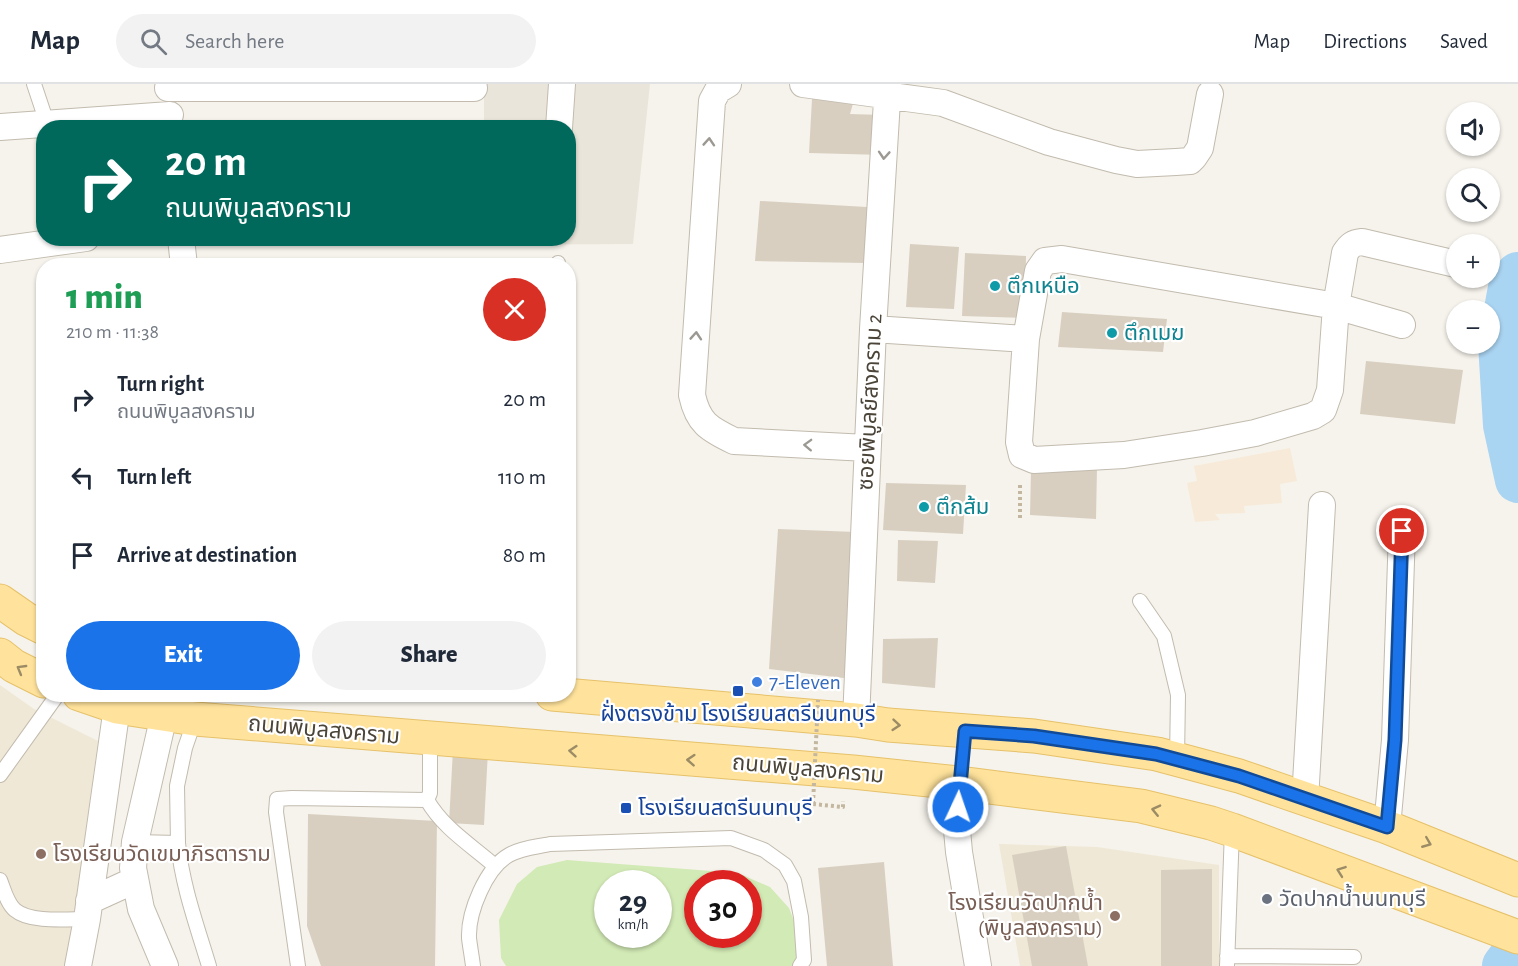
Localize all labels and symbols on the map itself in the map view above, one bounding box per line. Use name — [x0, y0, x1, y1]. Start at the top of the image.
one-way arrow — [703, 137, 716, 146]
one-way arrow — [878, 150, 891, 159]
place label: ตึกเหนือ — [1007, 275, 1080, 297]
marker: ตึกเหนือ — [988, 279, 1002, 293]
street label: ซอยพิบูลย์สงคราม 2 — [854, 313, 888, 491]
place label: ตึกเมฆ — [1124, 322, 1184, 344]
marker: ตึกเมฆ — [1105, 326, 1119, 340]
one-way arrow — [689, 332, 702, 341]
one-way arrow — [804, 439, 813, 452]
place label: ตึกส้ม — [936, 495, 989, 518]
marker: ตึกส้ม — [917, 500, 931, 514]
pin — [1376, 505, 1427, 556]
one-way arrow — [17, 665, 27, 676]
place label: 7-Eleven — [769, 671, 841, 693]
marker: 7-Eleven — [750, 675, 764, 689]
marker: ฝั่งตรงข้าม โรงเรียนสตรีนนทบุรี — [731, 684, 745, 698]
place label: ฝั่งตรงข้าม โรงเรียนสตรีนนทบุรี — [600, 699, 876, 727]
street label: ถนนพิบูลสงคราม — [247, 712, 401, 750]
one-way arrow — [891, 718, 900, 731]
one-way arrow — [569, 744, 578, 757]
street label: ถนนพิบูลสงคราม — [731, 751, 885, 789]
one-way arrow — [686, 754, 696, 767]
position arrow — [926, 775, 990, 839]
place label: โรงเรียนสตรีนนทบุรี — [638, 797, 812, 821]
marker: โรงเรียนสตรีนนทบุรี — [619, 801, 633, 815]
one-way arrow — [1151, 804, 1161, 817]
one-way arrow — [1421, 836, 1432, 848]
place label: โรงเรียนวัดเขมาภิรตาราม — [53, 843, 271, 865]
marker: โรงเรียนวัดเขมาภิรตาราม — [34, 847, 48, 861]
one-way arrow — [1336, 865, 1347, 878]
speed limit sign: 30 — [684, 870, 762, 948]
place label: วัดปากน้ำนนทบุรี — [1279, 883, 1426, 912]
place label: โรงเรียนวัดปากน้ำ (พิบูลสงคราม) — [948, 887, 1103, 941]
marker: วัดปากน้ำนนทบุรี — [1260, 892, 1274, 906]
marker: โรงเรียนวัดปากน้ำ (พิบูลสงคราม) — [1108, 909, 1122, 923]

